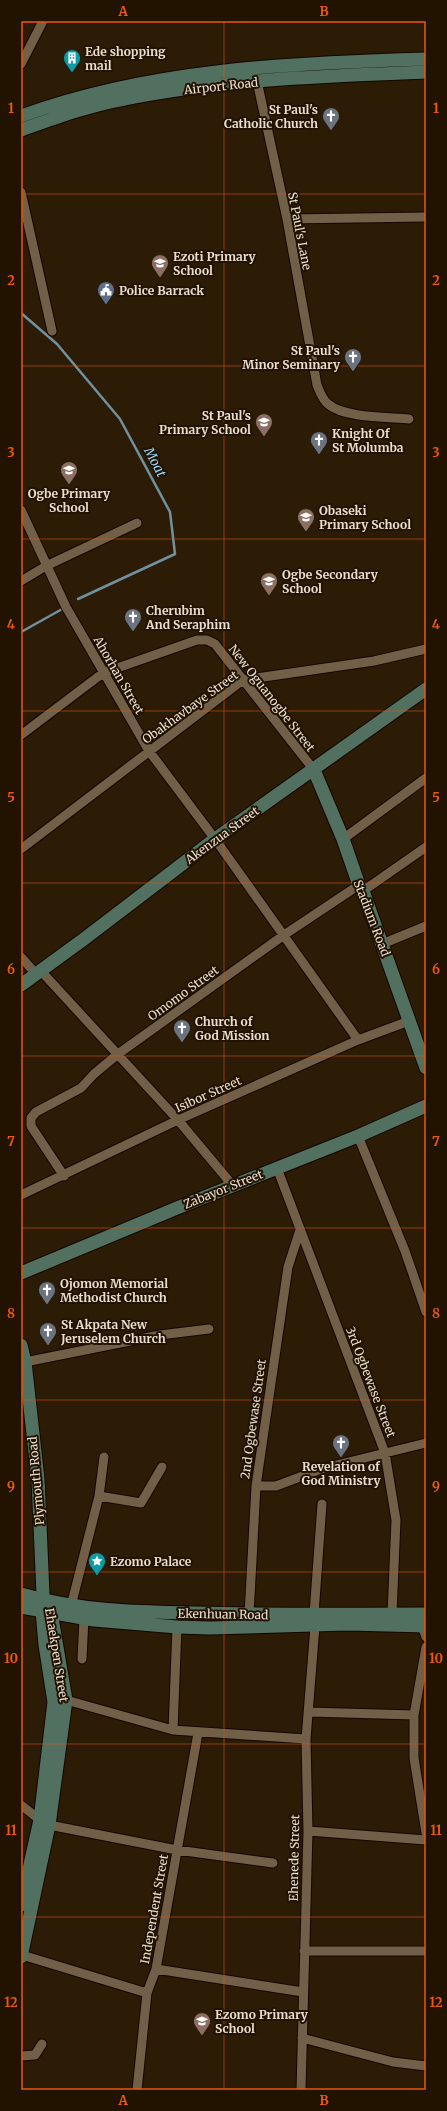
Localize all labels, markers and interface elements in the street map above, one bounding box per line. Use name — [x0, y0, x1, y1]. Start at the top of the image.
text: A — [117, 3, 128, 20]
text: B — [319, 3, 329, 20]
place label: Ede shopping mail — [85, 44, 166, 73]
building icon: Ede shopping mail — [62, 48, 82, 73]
street label: Airport Road — [182, 75, 259, 97]
text: 1 — [8, 100, 14, 117]
text: 1 — [433, 100, 439, 117]
place label: St Paul's Catholic Church — [224, 102, 318, 131]
church icon: St Paul's Catholic Church — [321, 106, 341, 131]
street label: St Paul's Lane — [285, 191, 315, 271]
place label: Ezoti Primary School — [173, 249, 257, 278]
school or university icon: Ezoti Primary School — [150, 253, 170, 278]
text: 2 — [7, 272, 15, 289]
text: 2 — [432, 272, 440, 289]
public building icon: Police Barrack — [96, 280, 116, 305]
place label: Police Barrack — [119, 283, 204, 298]
place label: St Paul's Minor Seminary — [242, 343, 341, 372]
church icon: St Paul's Minor Seminary — [343, 347, 363, 372]
place label: St Paul's Primary School — [159, 408, 251, 437]
school or university icon: St Paul's Primary School — [254, 412, 274, 437]
place label: Knight Of St Molumba — [332, 426, 404, 455]
church icon: Knight Of St Molumba — [309, 430, 329, 455]
water label: Moat — [140, 443, 170, 480]
text: 3 — [7, 444, 15, 461]
text: 3 — [432, 444, 440, 461]
school or university icon: Ogbe Primary School — [59, 460, 79, 485]
place label: Ogbe Primary School — [28, 486, 111, 515]
place label: Obaseki Primary School — [319, 503, 411, 532]
school or university icon: Obaseki Primary School — [296, 507, 316, 532]
place label: Ogbe Secondary School — [282, 567, 379, 596]
school or university icon: Ogbe Secondary School — [259, 571, 279, 596]
place label: Cherubim And Seraphim — [145, 603, 230, 632]
church icon: Cherubim And Seraphim — [123, 607, 143, 632]
text: 4 — [7, 616, 16, 633]
text: 4 — [432, 616, 441, 633]
street label: Ahorhan Street — [90, 632, 148, 717]
street label: New Oguanogbe Street — [226, 641, 319, 755]
street label: Obakhavbaye Street — [139, 667, 241, 747]
text: 5 — [7, 789, 15, 806]
text: 5 — [432, 789, 440, 806]
street label: Akenzua Street — [181, 803, 262, 867]
street label: Stadium Road — [351, 878, 393, 958]
text: 6 — [7, 961, 15, 978]
text: 6 — [432, 961, 440, 978]
street label: Omomo Street — [145, 962, 222, 1024]
place label: Church of God Mission — [195, 1014, 269, 1043]
church icon: Church of God Mission — [172, 1018, 192, 1043]
street label: Isibor Street — [173, 1073, 244, 1115]
text: 7 — [7, 1133, 15, 1150]
text: 7 — [432, 1133, 440, 1150]
street label: Zabayor Street — [181, 1166, 265, 1212]
place label: Ojomon Memorial Methodist Church — [60, 1276, 168, 1305]
church icon: Ojomon Memorial Methodist Church — [37, 1280, 57, 1305]
text: 8 — [7, 1305, 15, 1322]
text: 8 — [432, 1305, 440, 1322]
place label: St Akpata New Jeruselem Church — [60, 1317, 166, 1346]
church icon: St Akpata New Jeruselem Church — [38, 1321, 58, 1346]
street label: 3rd Ogbewase Street — [343, 1324, 399, 1440]
street label: 2nd Ogbewase Street — [237, 1358, 269, 1480]
church icon: Revelation of God Ministry — [331, 1433, 351, 1458]
street label: Plymouth Road — [25, 1436, 47, 1526]
place label: Revelation of God Ministry — [301, 1459, 381, 1488]
text: 9 — [7, 1478, 15, 1495]
text: 9 — [432, 1478, 440, 1495]
place icon: Ezomo Palace — [87, 1551, 107, 1576]
place label: Ezomo Palace — [110, 1554, 192, 1569]
street label: Ekenhuan Road — [178, 1606, 268, 1622]
street label: Ehaekpen Street — [42, 1607, 72, 1703]
text: 10 — [4, 1650, 18, 1667]
text: 10 — [429, 1650, 443, 1667]
street label: Ehenede Street — [286, 1814, 302, 1902]
text: 11 — [5, 1822, 17, 1839]
text: 11 — [430, 1822, 442, 1839]
street label: Independent Street — [137, 1853, 171, 1965]
text: 12 — [4, 1994, 18, 2011]
text: 12 — [429, 1994, 443, 2011]
place label: Ezomo Primary School — [215, 2007, 309, 2036]
school or university icon: Ezomo Primary School — [192, 2011, 212, 2036]
text: A — [117, 2092, 128, 2109]
text: B — [319, 2092, 329, 2109]

